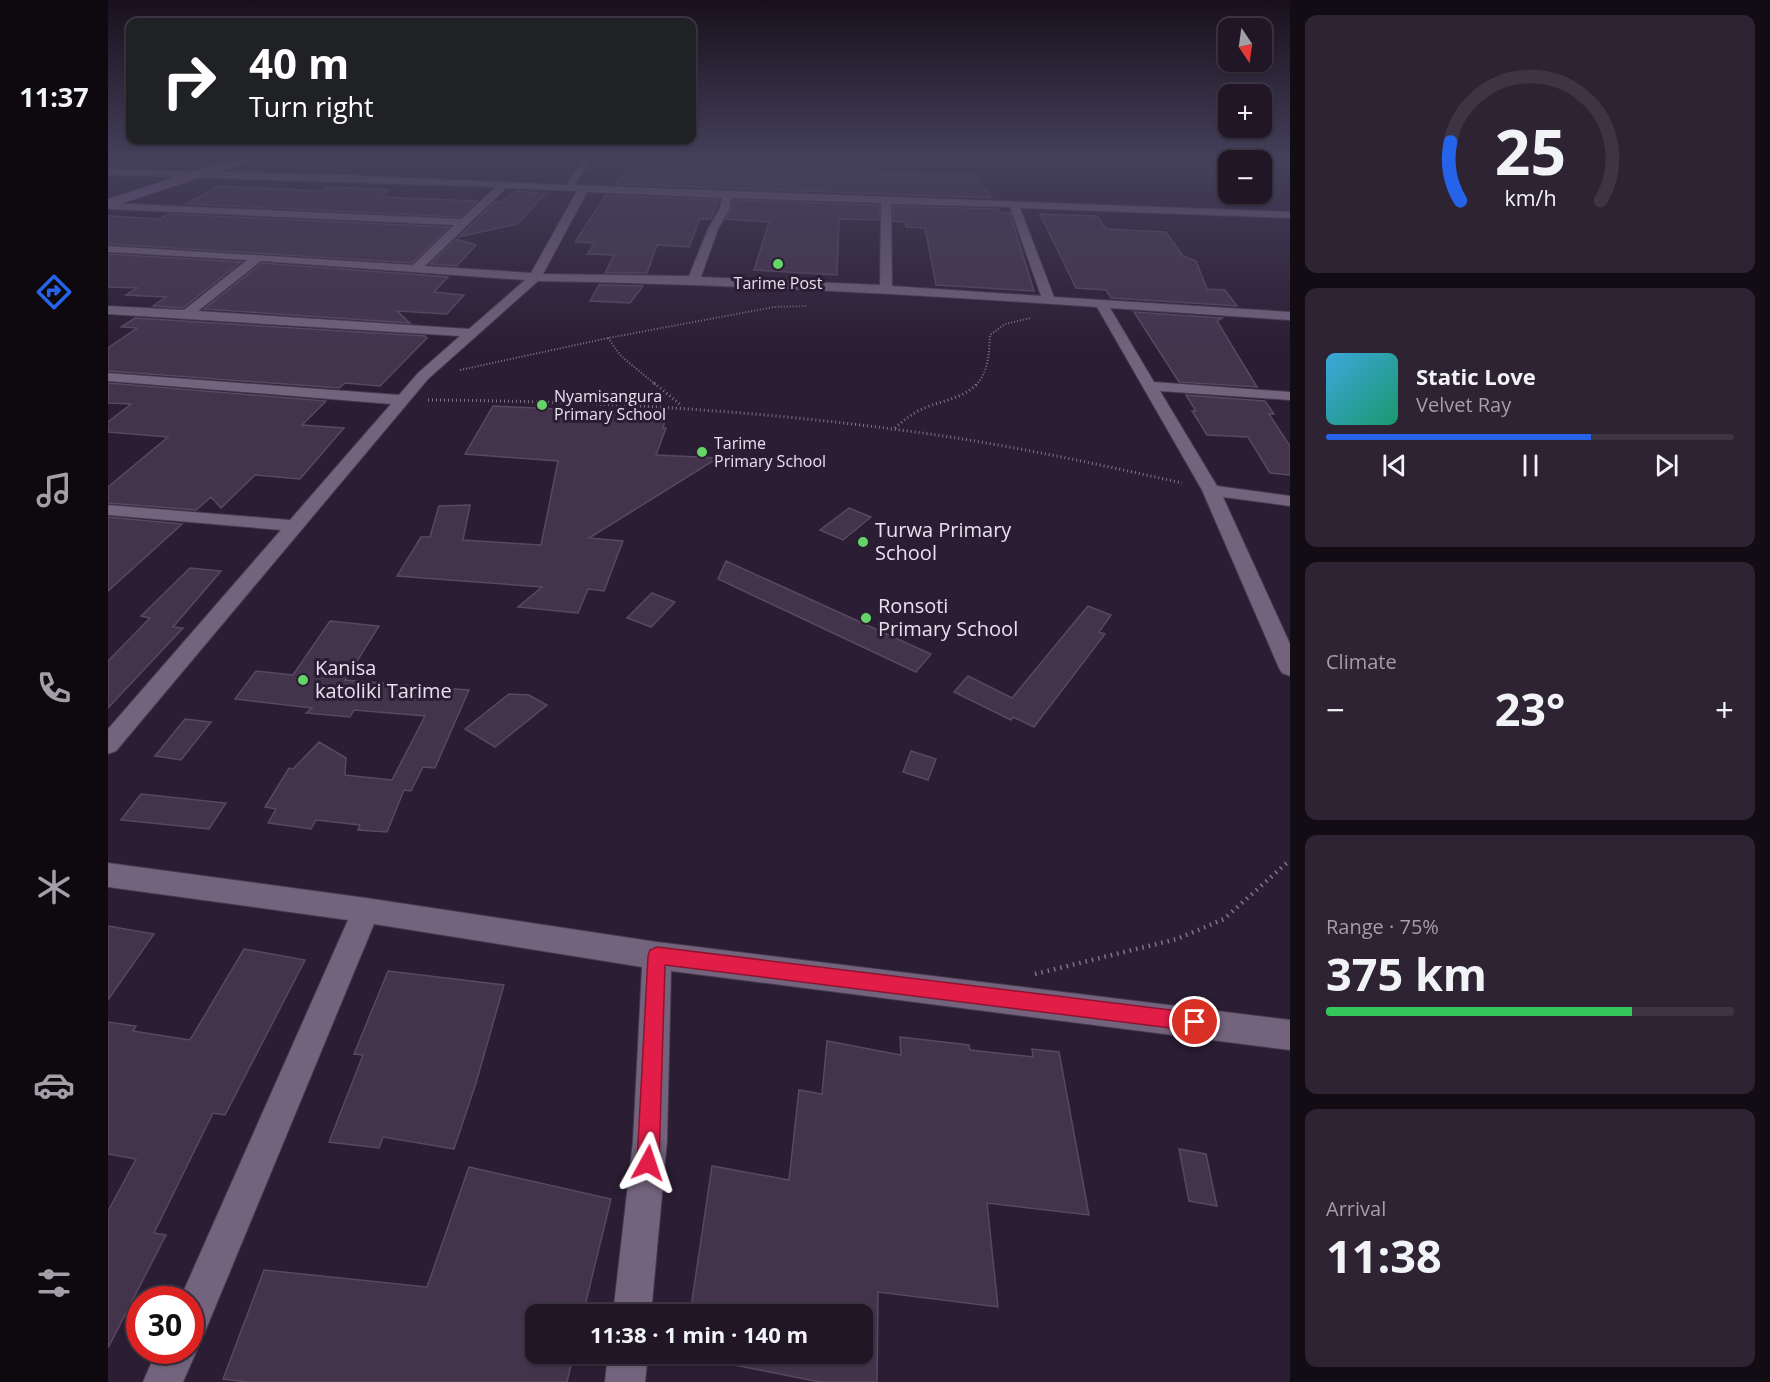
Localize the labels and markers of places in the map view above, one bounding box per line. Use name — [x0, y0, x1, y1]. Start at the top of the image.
marker: Tarime Post — [771, 257, 785, 271]
place label: Tarime Post — [734, 272, 823, 294]
place label: Nyamisangura Primary School — [554, 385, 666, 425]
marker: Nyamisangura Primary School — [535, 398, 549, 412]
place label: Tarime Primary School — [714, 432, 826, 472]
marker: Tarime Primary School — [695, 445, 709, 459]
place label: Turwa Primary School — [875, 516, 1012, 566]
marker: Turwa Primary School — [856, 535, 870, 549]
place label: Ronsoti Primary School — [878, 592, 1018, 642]
marker: Ronsoti Primary School — [859, 611, 873, 625]
place label: Kanisa katoliki Tarime — [315, 654, 452, 704]
marker: Kanisa katoliki Tarime — [296, 673, 310, 687]
pin — [1169, 996, 1220, 1047]

